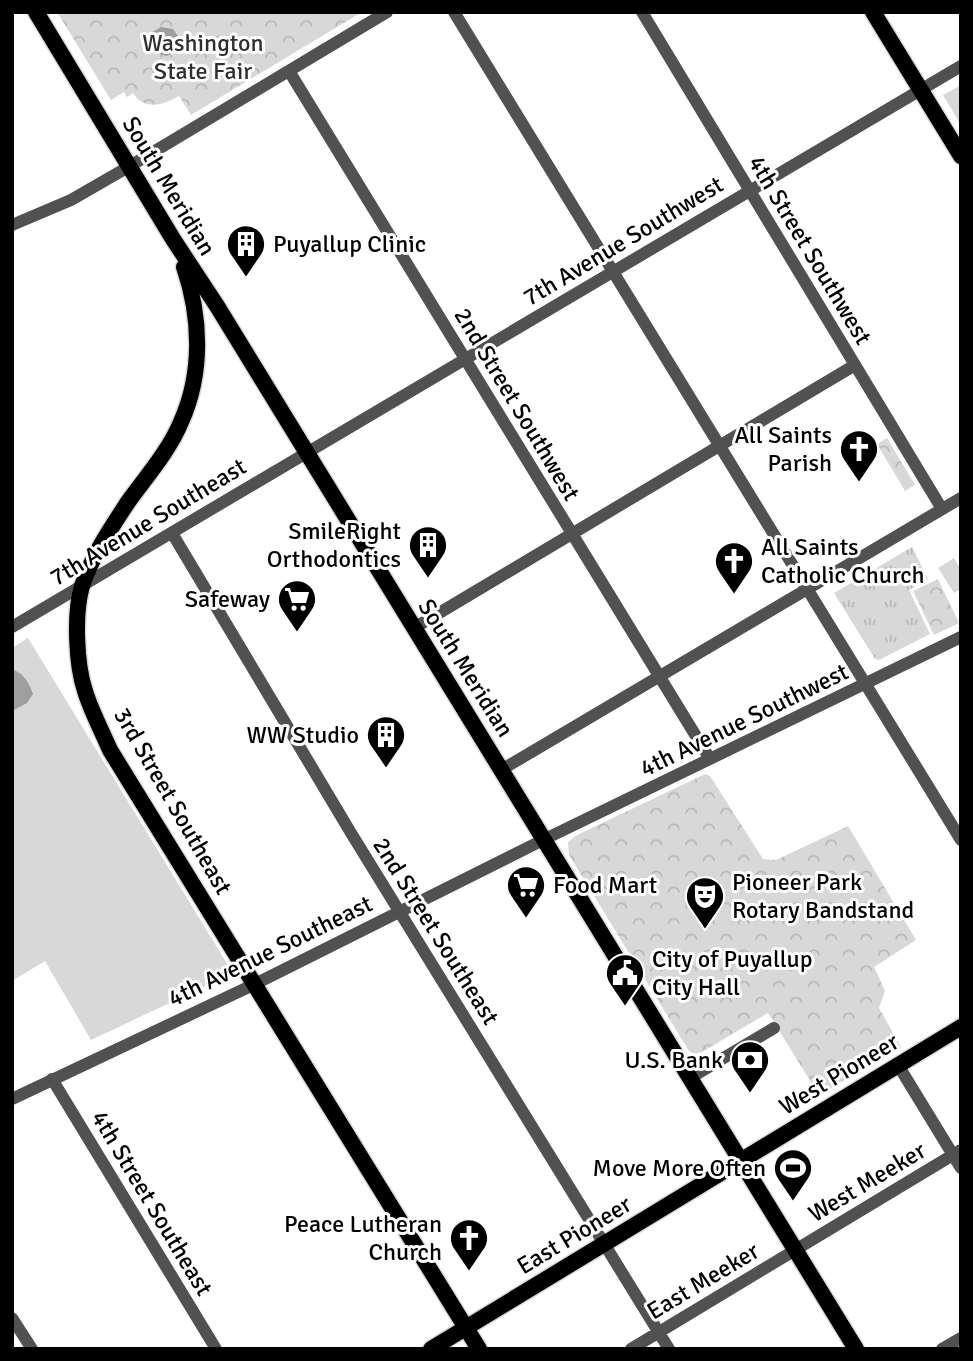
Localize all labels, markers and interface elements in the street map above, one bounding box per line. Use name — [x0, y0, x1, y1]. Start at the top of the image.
park label: Washington State Fair — [142, 28, 264, 86]
street label: South Meridian — [116, 111, 222, 261]
street label: 4th Street Southwest — [742, 150, 878, 350]
street label: 7th Avenue Southwest — [518, 169, 728, 313]
building icon: Puyallup Clinic — [225, 223, 267, 278]
place label: Puyallup Clinic — [273, 229, 426, 259]
street label: 2nd Street Southwest — [448, 302, 586, 506]
place label: All Saints Parish — [734, 420, 832, 478]
church icon: All Saints Parish — [838, 428, 880, 483]
street label: 7th Avenue Southeast — [44, 452, 252, 592]
place label: SmileRight Orthodontics — [267, 516, 401, 574]
building icon: SmileRight Orthodontics — [407, 524, 449, 579]
place label: All Saints Catholic Church — [761, 532, 925, 590]
church icon: All Saints Catholic Church — [713, 540, 755, 595]
supermarket icon: Safeway — [276, 578, 318, 633]
place label: Safeway — [185, 584, 270, 614]
street label: South Meridian — [412, 593, 520, 743]
street label: 4th Avenue Southwest — [635, 657, 853, 783]
street label: 3rd Street Southeast — [107, 702, 239, 900]
building icon: WW Studio — [365, 714, 407, 769]
place label: WW Studio — [246, 720, 359, 750]
street label: 2nd Street Southeast — [366, 832, 506, 1030]
supermarket icon: Food Mart — [505, 864, 547, 919]
place label: Pioneer Park Rotary Bandstand — [732, 867, 914, 925]
place label: Food Mart — [553, 870, 657, 900]
theatre icon: Pioneer Park Rotary Bandstand — [684, 875, 726, 930]
street label: 4th Avenue Southeast — [163, 889, 377, 1013]
place label: City of Puyallup City Hall — [652, 944, 812, 1002]
public building icon: City of Puyallup City Hall — [604, 952, 646, 1007]
street label: West Pioneer — [774, 1026, 904, 1121]
bank icon: U.S. Bank — [729, 1039, 771, 1094]
place label: U.S. Bank — [624, 1045, 723, 1075]
street label: 4th Street Southeast — [85, 1105, 219, 1301]
street label: West Meeker — [803, 1135, 931, 1229]
sports icon: Move More Often — [772, 1147, 814, 1202]
place label: Move More Often — [593, 1153, 766, 1183]
street label: East Pioneer — [511, 1189, 637, 1281]
place label: Peace Lutheran Church — [284, 1209, 442, 1267]
church icon: Peace Lutheran Church — [448, 1217, 490, 1272]
street label: East Meeker — [641, 1236, 765, 1326]

